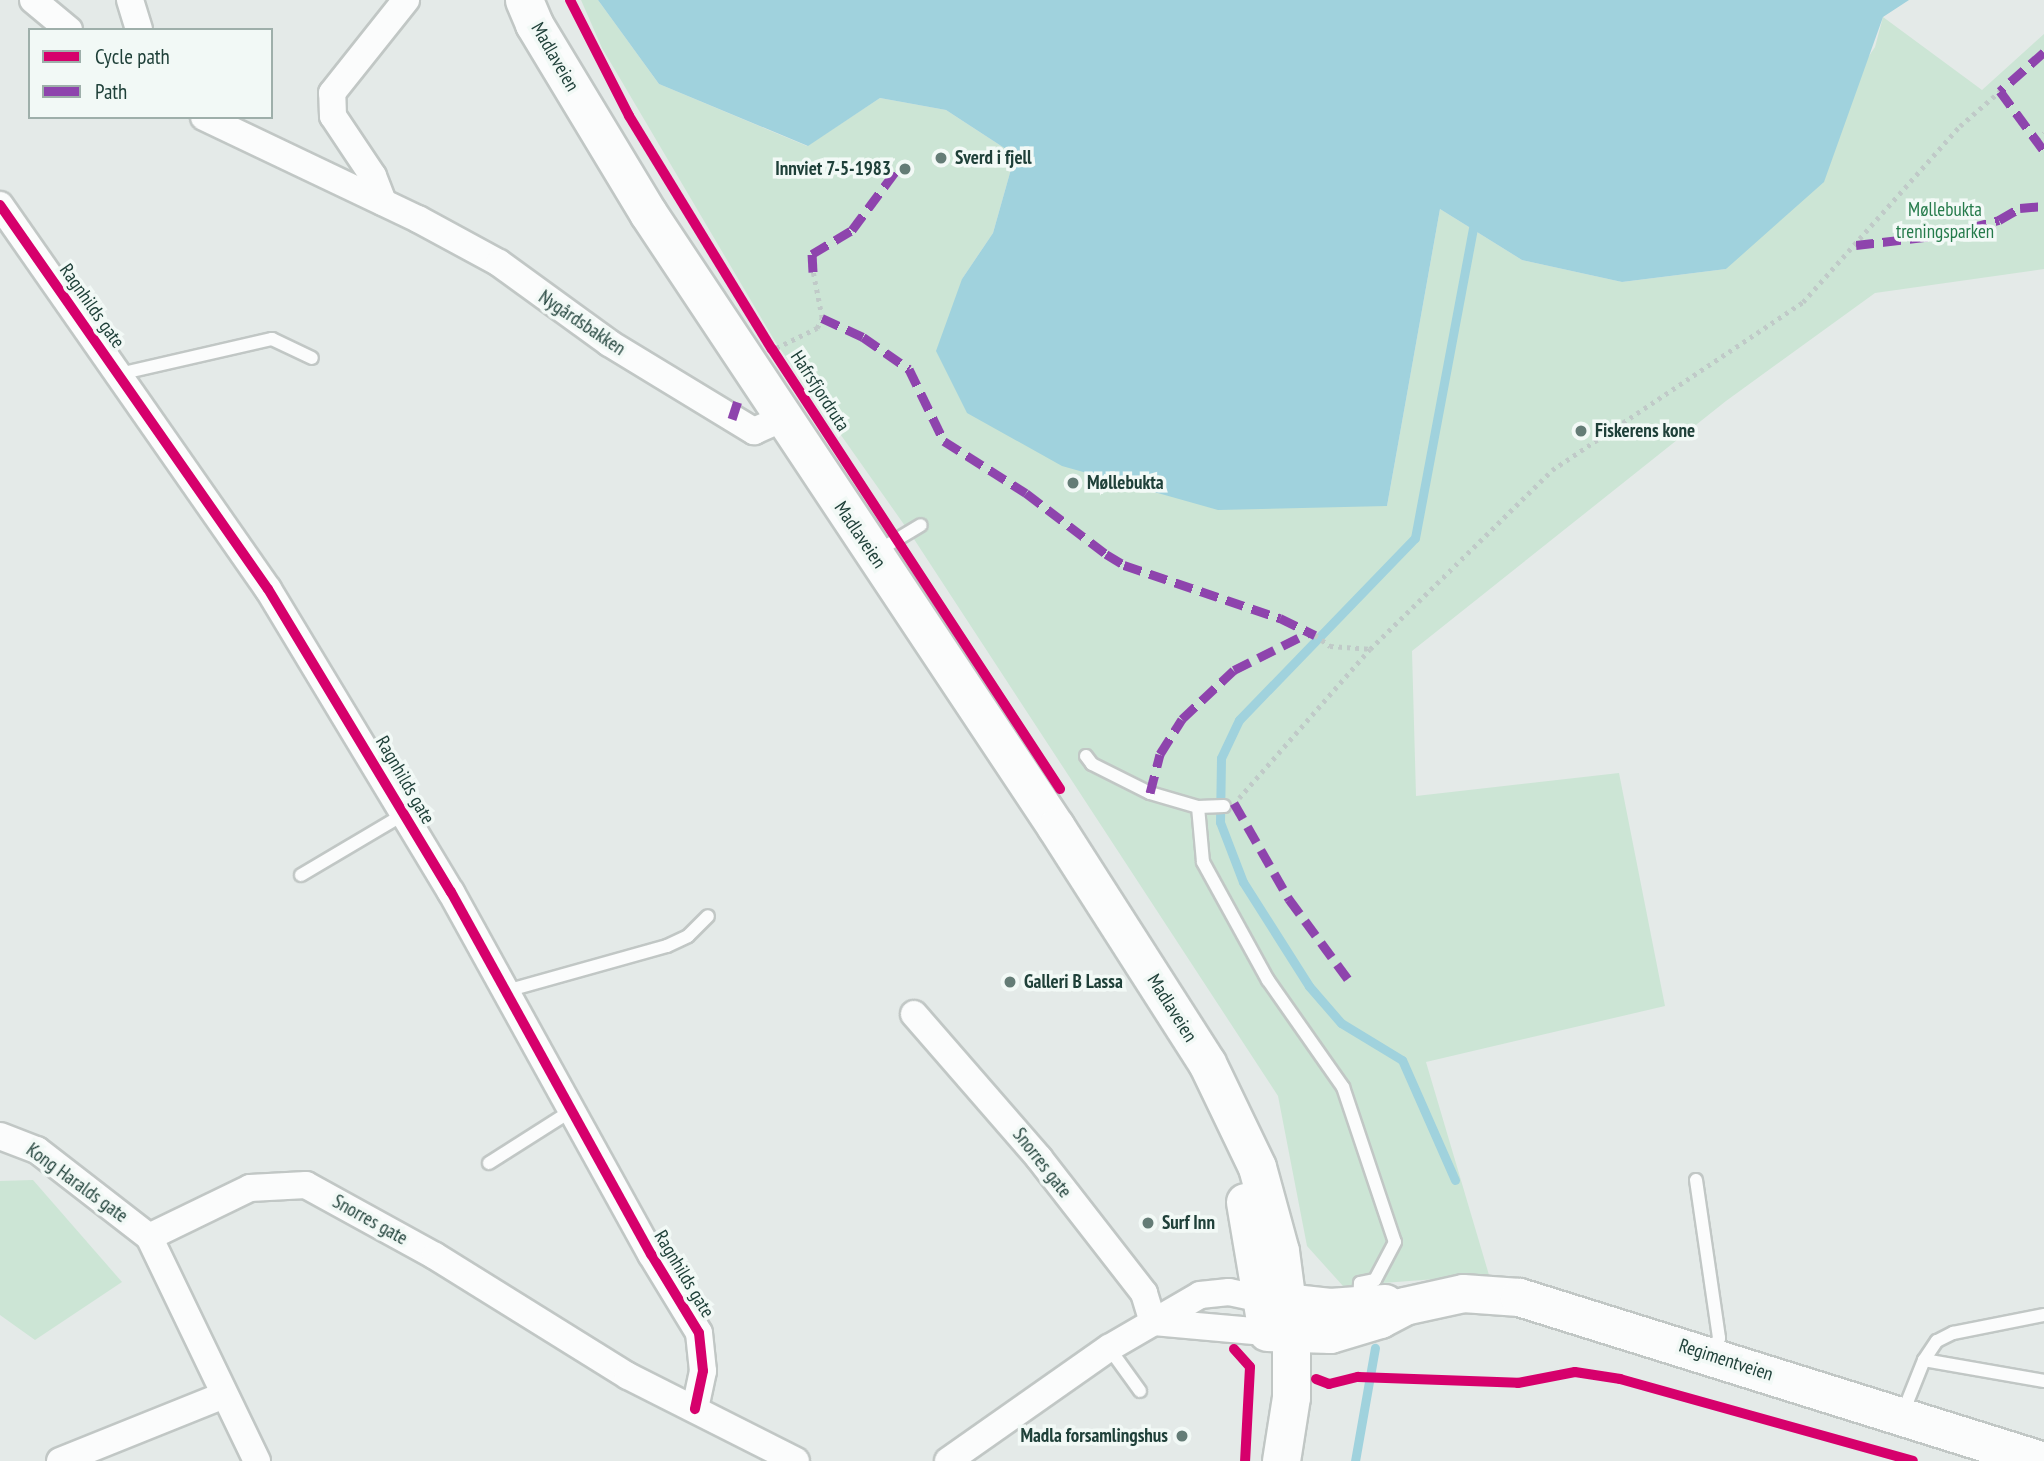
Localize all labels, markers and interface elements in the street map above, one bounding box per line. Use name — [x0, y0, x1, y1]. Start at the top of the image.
street label: Madlaveien — [526, 19, 584, 95]
legend — [28, 28, 273, 119]
text: Cycle path — [95, 43, 170, 70]
text: Path — [95, 78, 127, 105]
place label: Sverd i fjell — [955, 147, 1032, 169]
marker: Sverd i fjell — [933, 150, 949, 166]
place label: Innviet 7-5-1983 — [775, 158, 891, 180]
marker: Innviet 7-5-1983 — [897, 161, 913, 177]
park label: Møllebukta treningsparken — [1896, 199, 1994, 243]
street label: Ragnhilds gate — [55, 259, 129, 353]
street label: Nygårdsbakken — [534, 286, 630, 360]
street label: Hafrsfjordruta — [786, 347, 854, 435]
place label: Fiskerens kone — [1595, 420, 1695, 442]
marker: Fiskerens kone — [1573, 423, 1589, 439]
place label: Møllebukta — [1087, 472, 1164, 494]
marker: Møllebukta — [1065, 475, 1081, 491]
street label: Madlaveien — [829, 497, 891, 573]
street label: Ragnhilds gate — [371, 732, 439, 828]
street label: Madlaveien — [1142, 970, 1202, 1046]
place label: Galleri B Lassa — [1024, 971, 1123, 993]
marker: Galleri B Lassa — [1002, 974, 1018, 990]
street label: Snorres gate — [1008, 1124, 1076, 1202]
street label: Kong Haralds gate — [22, 1139, 132, 1227]
street label: Snorres gate — [329, 1190, 411, 1250]
place label: Surf Inn — [1162, 1212, 1215, 1234]
marker: Surf Inn — [1140, 1215, 1156, 1231]
street label: Ragnhilds gate — [649, 1226, 719, 1322]
street label: Regimentveien — [1676, 1334, 1776, 1386]
place label: Madla forsamlingshus — [1020, 1425, 1168, 1447]
marker: Madla forsamlingshus — [1174, 1428, 1190, 1444]

